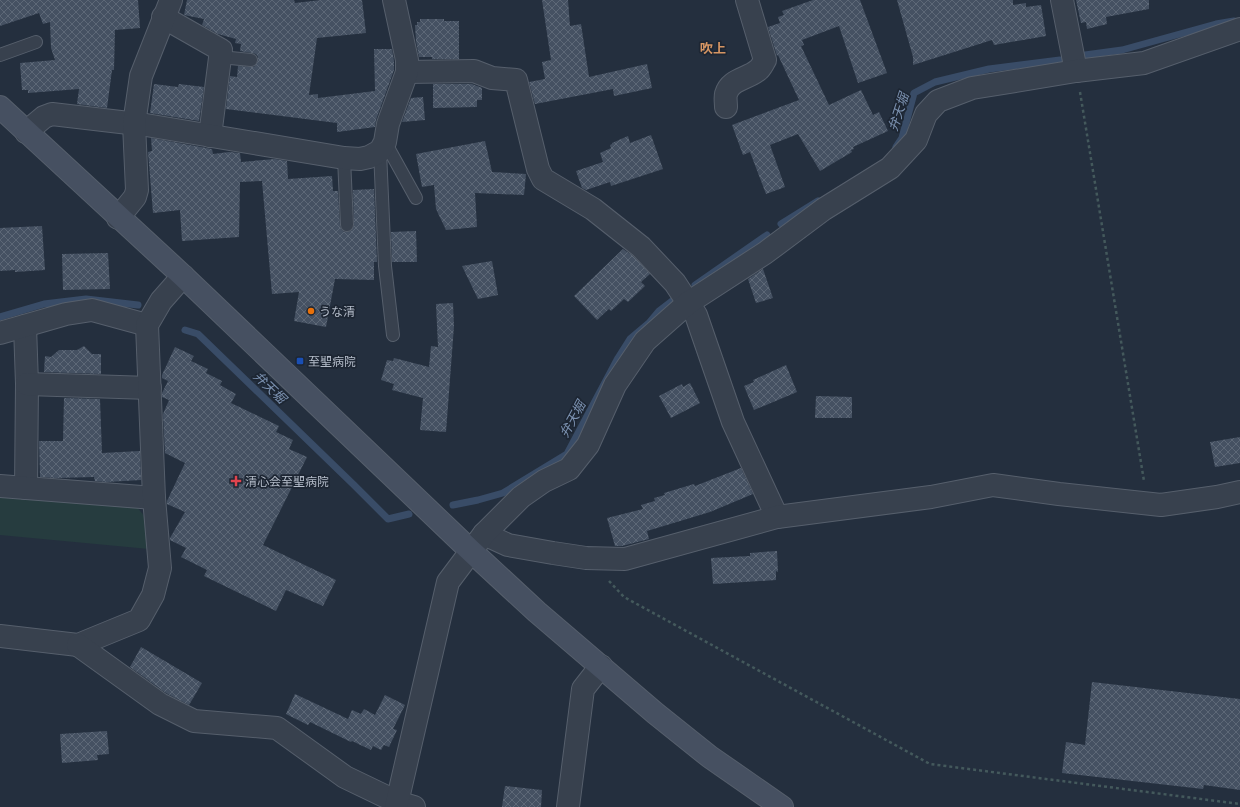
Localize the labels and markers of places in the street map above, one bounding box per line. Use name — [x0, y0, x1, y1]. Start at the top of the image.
place label: うな清 — [319, 304, 355, 318]
marker: うな清 — [306, 306, 316, 316]
place label: 至聖病院 — [308, 354, 356, 368]
marker: 至聖病院 — [295, 356, 305, 366]
place label: 清心会至聖病院 — [245, 474, 329, 488]
marker: 清心会至聖病院 — [230, 475, 242, 487]

